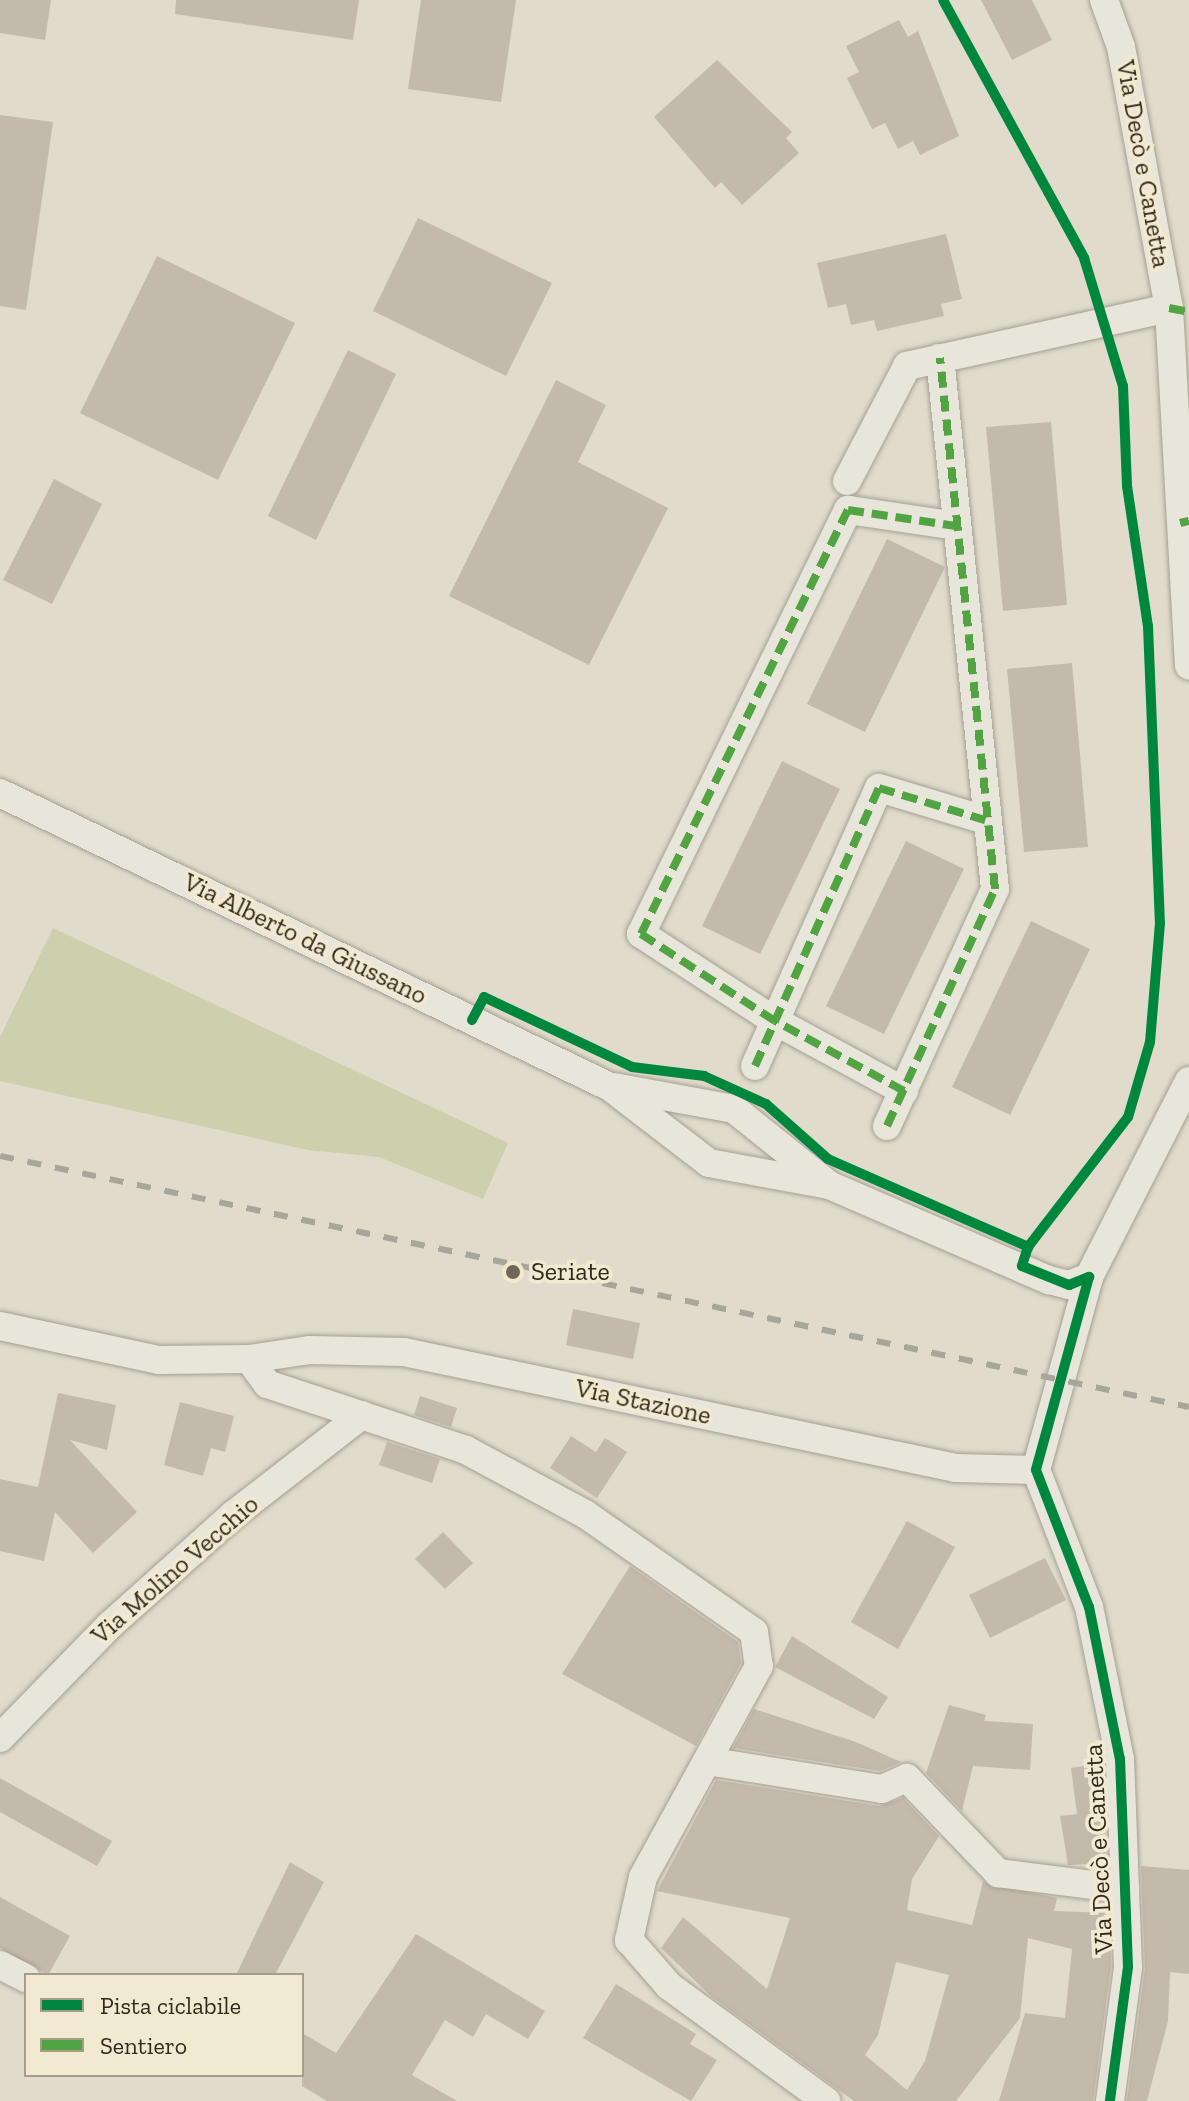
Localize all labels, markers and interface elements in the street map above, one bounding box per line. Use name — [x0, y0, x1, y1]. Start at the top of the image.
street label: Via Decò e Canetta — [1109, 58, 1177, 270]
street label: Via Alberto da Giussano — [178, 866, 432, 1012]
place label: Seriate — [531, 1256, 610, 1288]
marker: Seriate — [502, 1261, 524, 1283]
street label: Via Stazione — [572, 1372, 714, 1432]
street label: Via Molino Vecchio — [85, 1488, 265, 1652]
street label: Via Decò e Canetta — [1078, 1743, 1120, 1955]
legend — [24, 1973, 304, 2077]
text: Pista ciclabile — [100, 1991, 241, 2020]
text: Sentiero — [100, 2031, 187, 2060]

